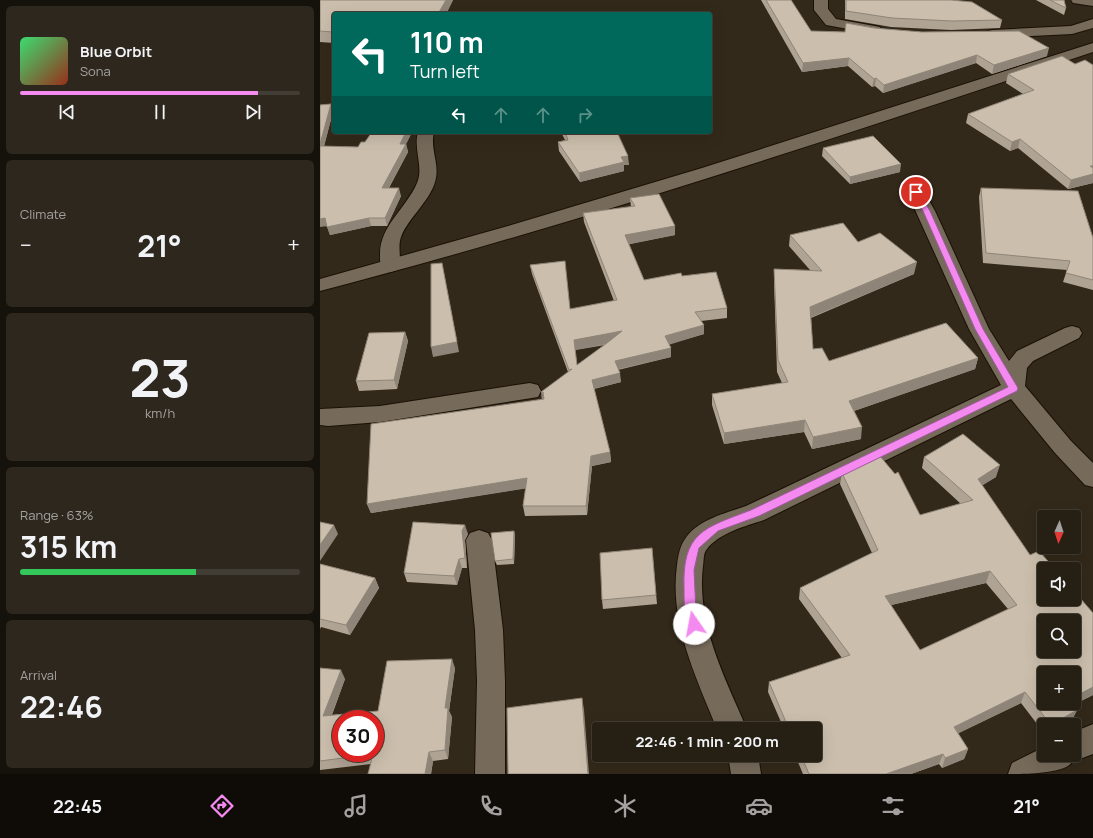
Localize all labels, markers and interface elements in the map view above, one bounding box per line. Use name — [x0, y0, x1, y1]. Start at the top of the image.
text: 110 m — [410, 23, 484, 61]
icon: left — [344, 28, 396, 80]
text: Blue Orbit — [80, 41, 152, 62]
text: Turn left — [410, 59, 480, 83]
text: Sona — [80, 62, 111, 80]
icon: previous — [56, 101, 78, 123]
icon: pause — [149, 101, 171, 123]
icon: next — [242, 101, 264, 123]
icon: left — [448, 104, 470, 126]
icon: ahead — [490, 104, 512, 126]
icon: ahead — [532, 104, 554, 126]
icon: right — [574, 104, 596, 126]
pin — [899, 175, 933, 209]
icon: arrive — [905, 181, 927, 203]
text: Climate — [20, 205, 66, 223]
text: 21° — [137, 225, 182, 266]
text: − — [20, 230, 32, 260]
text: + — [287, 230, 300, 260]
text: 23 — [129, 342, 191, 413]
text: km/h — [145, 404, 175, 422]
text: Range · 63% — [20, 506, 94, 524]
north arrow — [1037, 510, 1081, 554]
map controls — [1037, 510, 1081, 762]
text: 315 km — [20, 526, 117, 567]
button: sound — [1037, 562, 1081, 606]
position arrow — [673, 603, 715, 645]
button: search — [1037, 614, 1081, 658]
text: Arrival — [20, 666, 57, 684]
button: + — [1037, 666, 1081, 710]
text: 22:46 — [20, 686, 103, 727]
speed limit sign: 30 — [332, 710, 384, 762]
button: − — [1037, 718, 1081, 762]
text: 22:46 · 1 min · 200 m — [635, 731, 779, 752]
icon: directions — [208, 792, 236, 820]
icon: music — [342, 792, 370, 820]
icon: phone — [477, 792, 505, 820]
icon: climate — [611, 792, 639, 820]
icon: car — [745, 792, 773, 820]
icon: filters — [879, 792, 907, 820]
text: 22:45 — [53, 794, 102, 818]
text: 21° — [1013, 794, 1040, 818]

